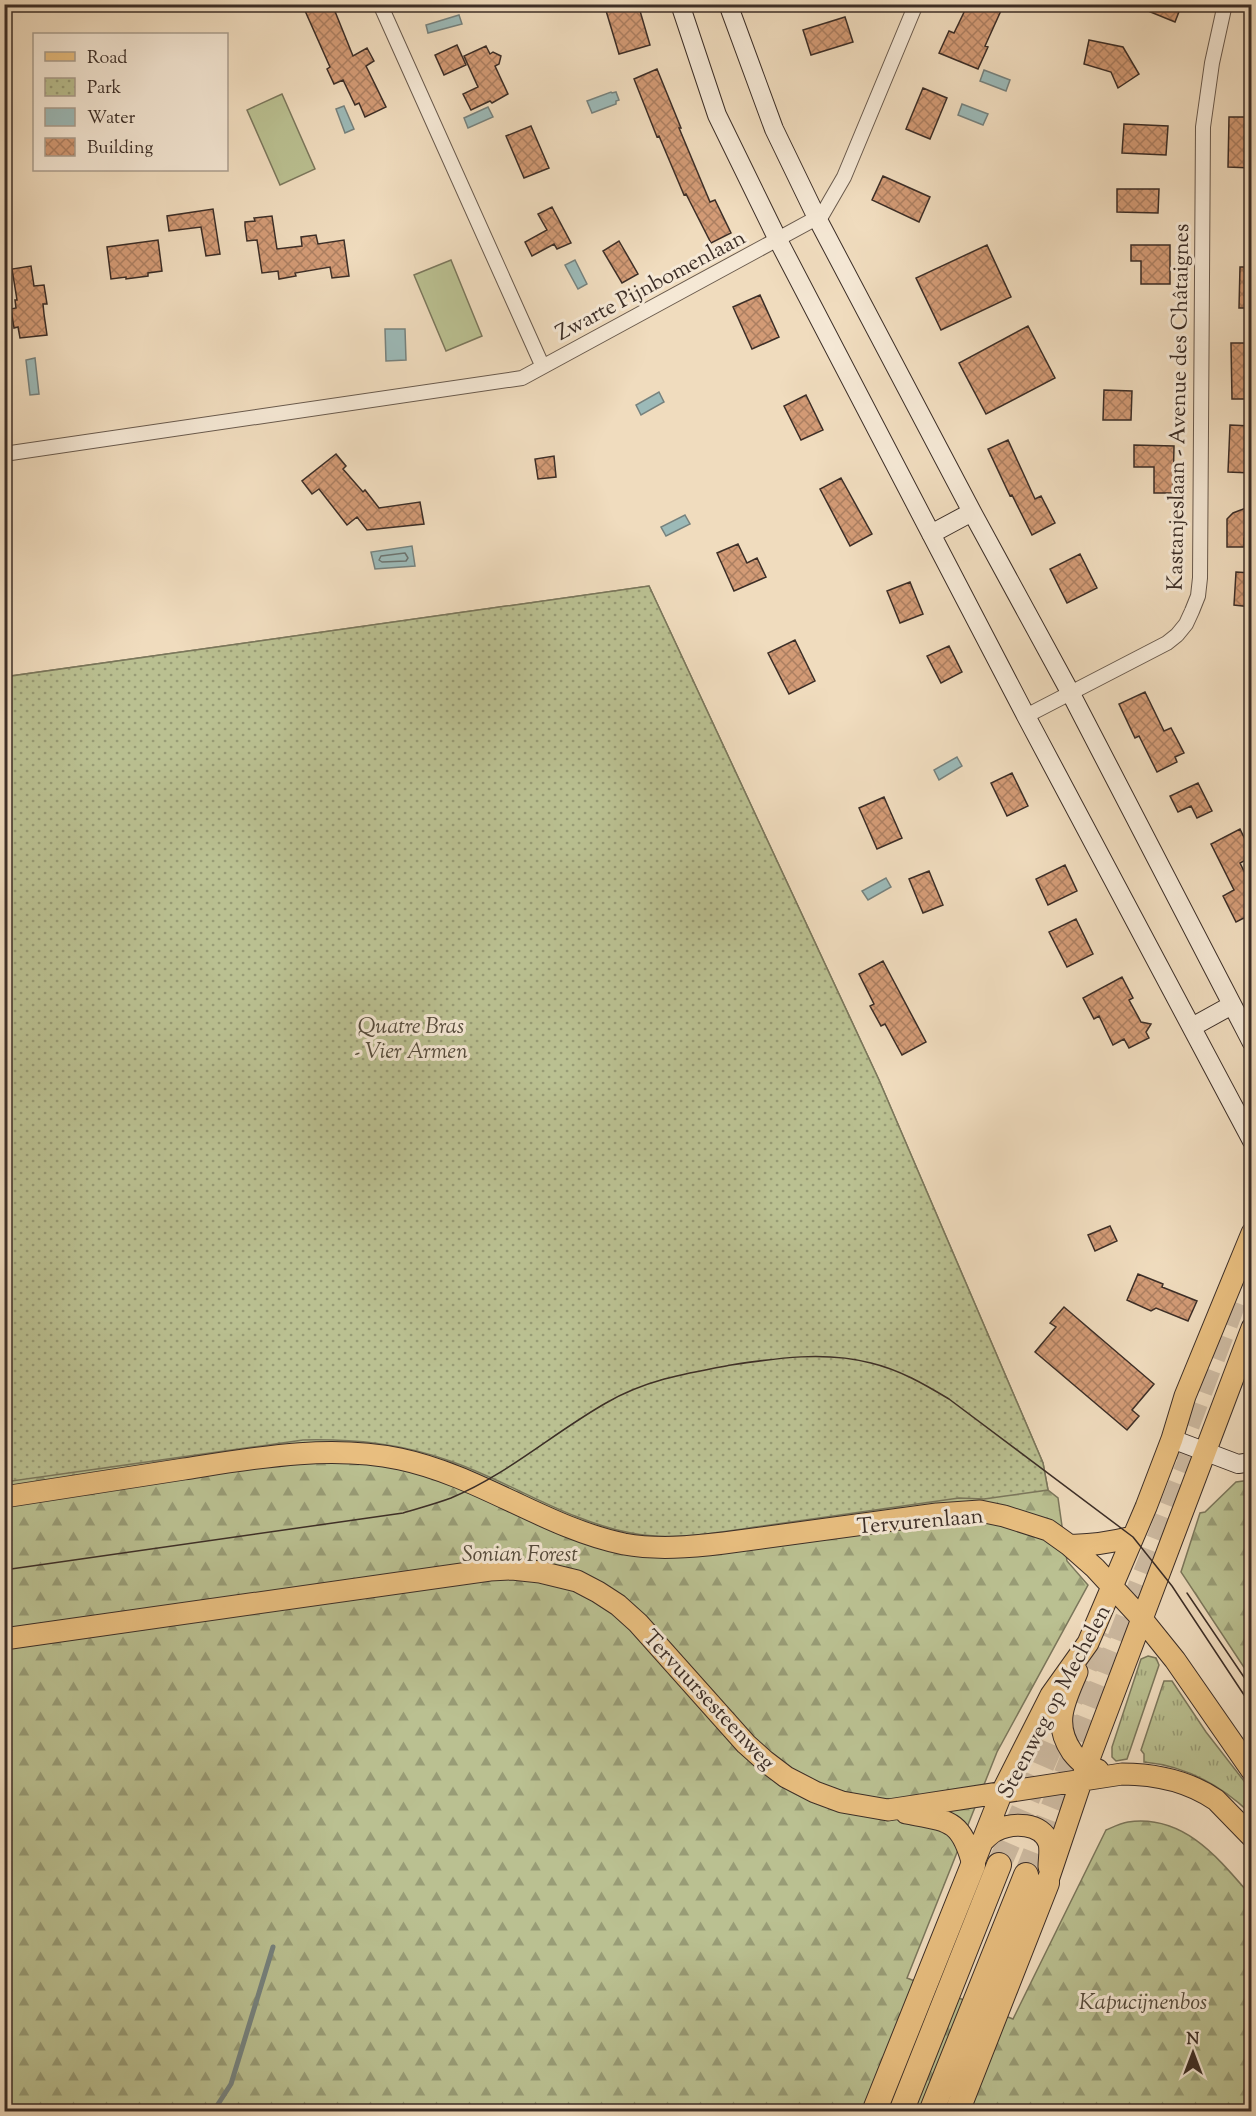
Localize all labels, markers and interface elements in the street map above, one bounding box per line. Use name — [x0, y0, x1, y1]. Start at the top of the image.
legend — [33, 33, 228, 171]
text: Road — [87, 46, 127, 72]
text: Park — [87, 76, 122, 102]
text: Water — [87, 106, 136, 132]
text: Building — [87, 136, 153, 162]
street label: Zwarte Pijnbomenlaan — [551, 223, 752, 350]
street label: Kastanjeslaan - Avenue des Châtaignes — [1161, 223, 1199, 591]
park label: Quatre Bras - Vier Armen — [354, 1012, 468, 1069]
street label: Tervurenlaan — [856, 1502, 985, 1544]
park label: Sonian Forest — [462, 1540, 578, 1572]
street label: Steenweg op Mechelen — [991, 1600, 1120, 1805]
street label: Tervuursesteenweg — [634, 1624, 782, 1779]
park label: Kapucijnenbos — [1079, 1988, 1207, 2020]
north arrow — [1163, 2023, 1223, 2083]
text: N — [1187, 2029, 1200, 2052]

